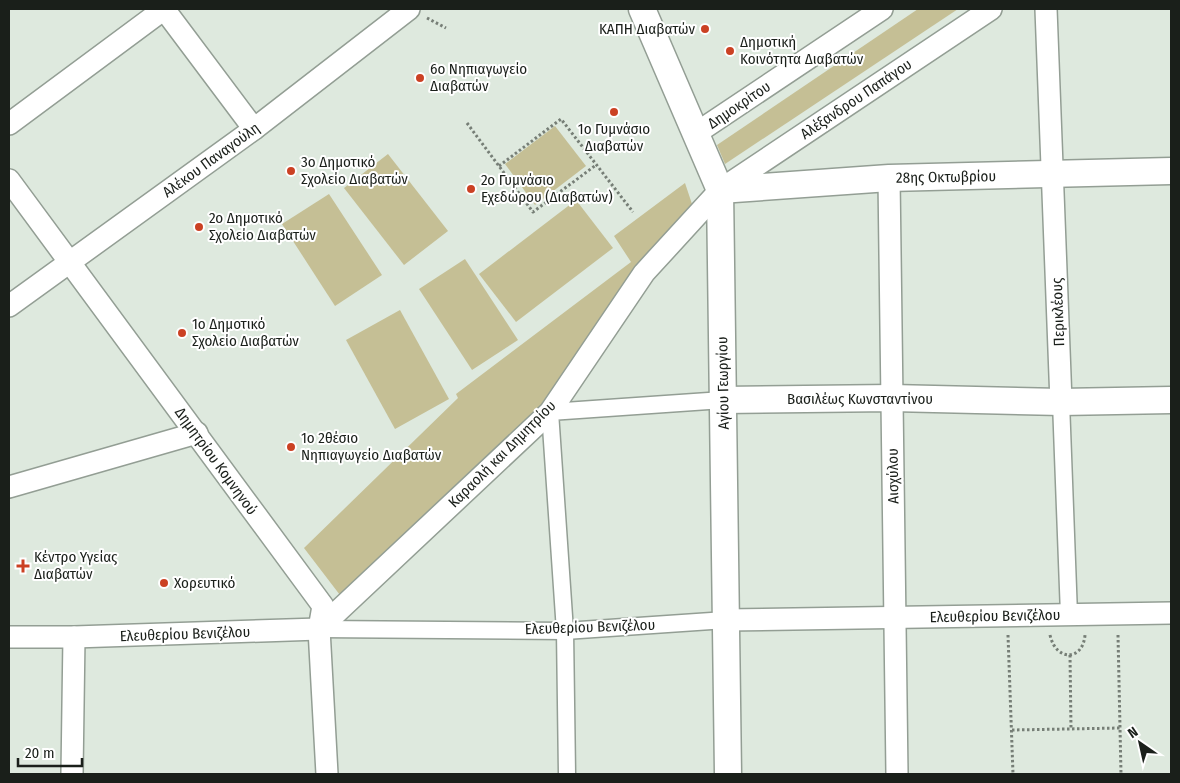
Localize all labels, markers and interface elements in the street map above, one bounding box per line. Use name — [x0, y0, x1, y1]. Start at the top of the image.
place label: ΚΑΠΗ Διαβατών — [599, 20, 695, 38]
marker: ΚΑΠΗ Διαβατών — [699, 23, 711, 35]
place label: Δημοτική Κοινότητα Διαβατών — [740, 33, 864, 68]
marker: Δημοτική Κοινότητα Διαβατών — [724, 45, 736, 57]
street label: Αλέξανδρου Παπάγου — [797, 55, 915, 143]
place label: 6ο Νηπιαγωγείο Διαβατών — [430, 60, 527, 95]
marker: 6ο Νηπιαγωγείο Διαβατών — [414, 72, 426, 84]
street label: Δημοκρίτου — [704, 77, 774, 133]
marker: 1ο Γυμνάσιο Διαβατών — [608, 106, 620, 118]
street label: Αλέκου Παναγούλη — [159, 119, 263, 201]
place label: 1ο Γυμνάσιο Διαβατών — [578, 120, 650, 155]
place label: 3ο Δημοτικό Σχολείο Διαβατών — [301, 153, 408, 188]
marker: 3ο Δημοτικό Σχολείο Διαβατών — [285, 165, 297, 177]
street label: 28ης Οκτωβρίου — [896, 167, 996, 187]
place label: 2ο Γυμνάσιο Εχεδώρου (Διαβατών) — [481, 171, 613, 206]
marker: 2ο Γυμνάσιο Εχεδώρου (Διαβατών) — [465, 183, 477, 195]
place label: 2ο Δημοτικό Σχολείο Διαβατών — [209, 209, 316, 244]
marker: 2ο Δημοτικό Σχολείο Διαβατών — [193, 221, 205, 233]
street label: Περικλέους — [1048, 277, 1068, 347]
place label: 1ο Δημοτικό Σχολείο Διαβατών — [192, 315, 299, 350]
marker: 1ο Δημοτικό Σχολείο Διαβατών — [176, 327, 188, 339]
street label: Αγίου Γεωργίου — [713, 336, 733, 430]
street label: Βασιλέως Κωνσταντίνου — [787, 390, 933, 408]
street label: Καραολή και Δημητρίου — [445, 397, 559, 511]
street label: Δημητρίου Κομνηνού — [171, 404, 261, 518]
place label: 1ο 2θέσιο Νηπιαγωγείο Διαβατών — [301, 429, 442, 464]
marker: 1ο 2θέσιο Νηπιαγωγείο Διαβατών — [285, 441, 297, 453]
street label: Αισχύλου — [884, 448, 902, 504]
place label: Κέντρο Υγείας Διαβατών — [34, 548, 118, 583]
marker: Κέντρο Υγείας Διαβατών — [16, 559, 30, 573]
place label: Χορευτικό — [174, 574, 235, 592]
marker: Χορευτικό — [158, 577, 170, 589]
street label: Ελευθερίου Βενιζέλου — [930, 606, 1060, 626]
street label: Ελευθερίου Βενιζέλου — [524, 616, 656, 638]
street label: Ελευθερίου Βενιζέλου — [119, 623, 251, 645]
north arrow — [1115, 718, 1165, 768]
text: N — [1125, 723, 1141, 742]
scale bar — [18, 736, 81, 768]
text: 20 m — [25, 744, 55, 762]

